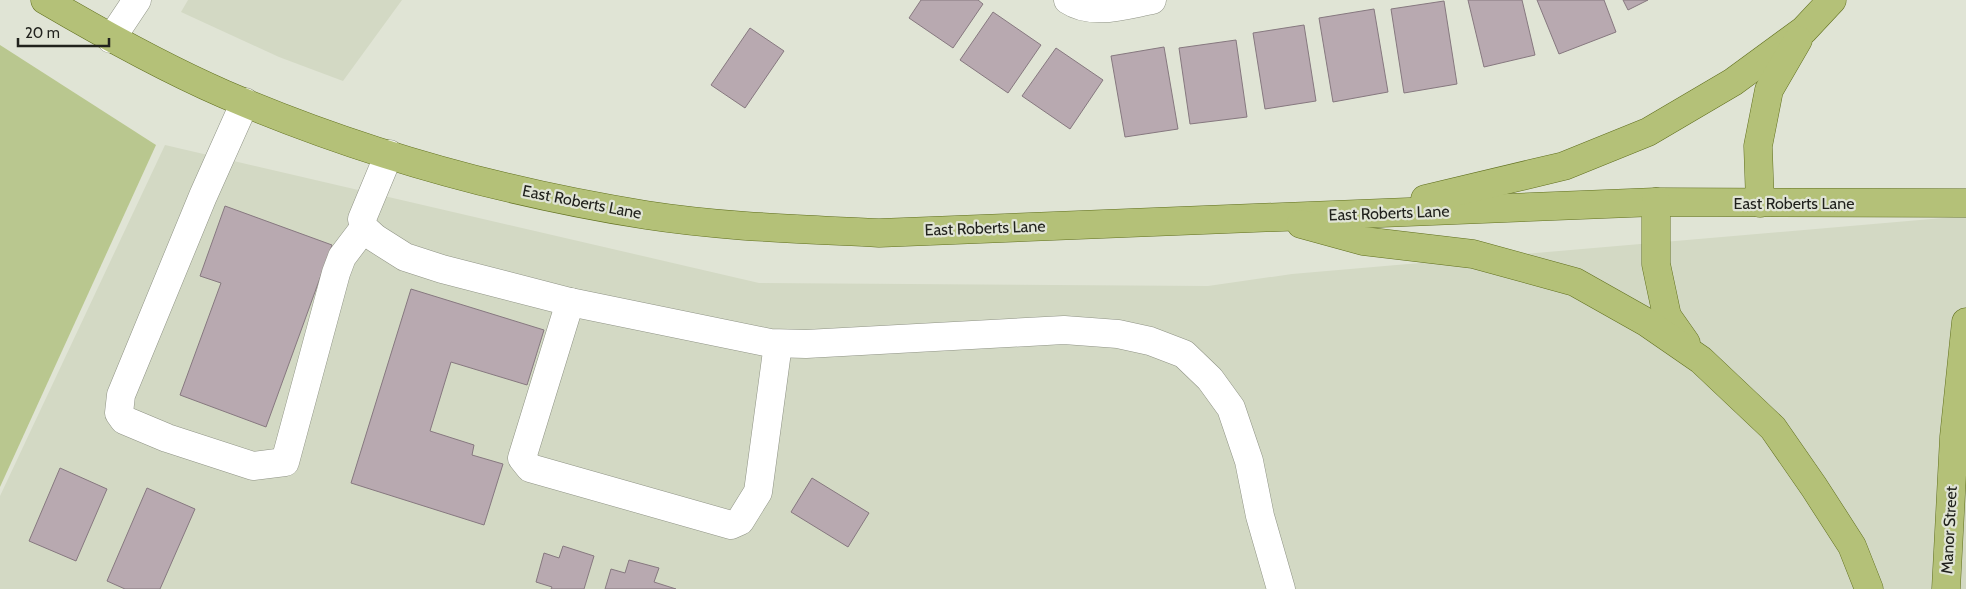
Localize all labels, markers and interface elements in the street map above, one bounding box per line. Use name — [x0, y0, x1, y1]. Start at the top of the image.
scale bar — [18, 15, 109, 47]
text: 20 m — [25, 24, 60, 42]
street label: East Roberts Lane — [521, 181, 643, 223]
street label: East Roberts Lane — [1734, 194, 1854, 213]
street label: East Roberts Lane — [1328, 201, 1450, 225]
street label: East Roberts Lane — [924, 216, 1046, 240]
street label: Manor Street — [1937, 485, 1961, 574]

